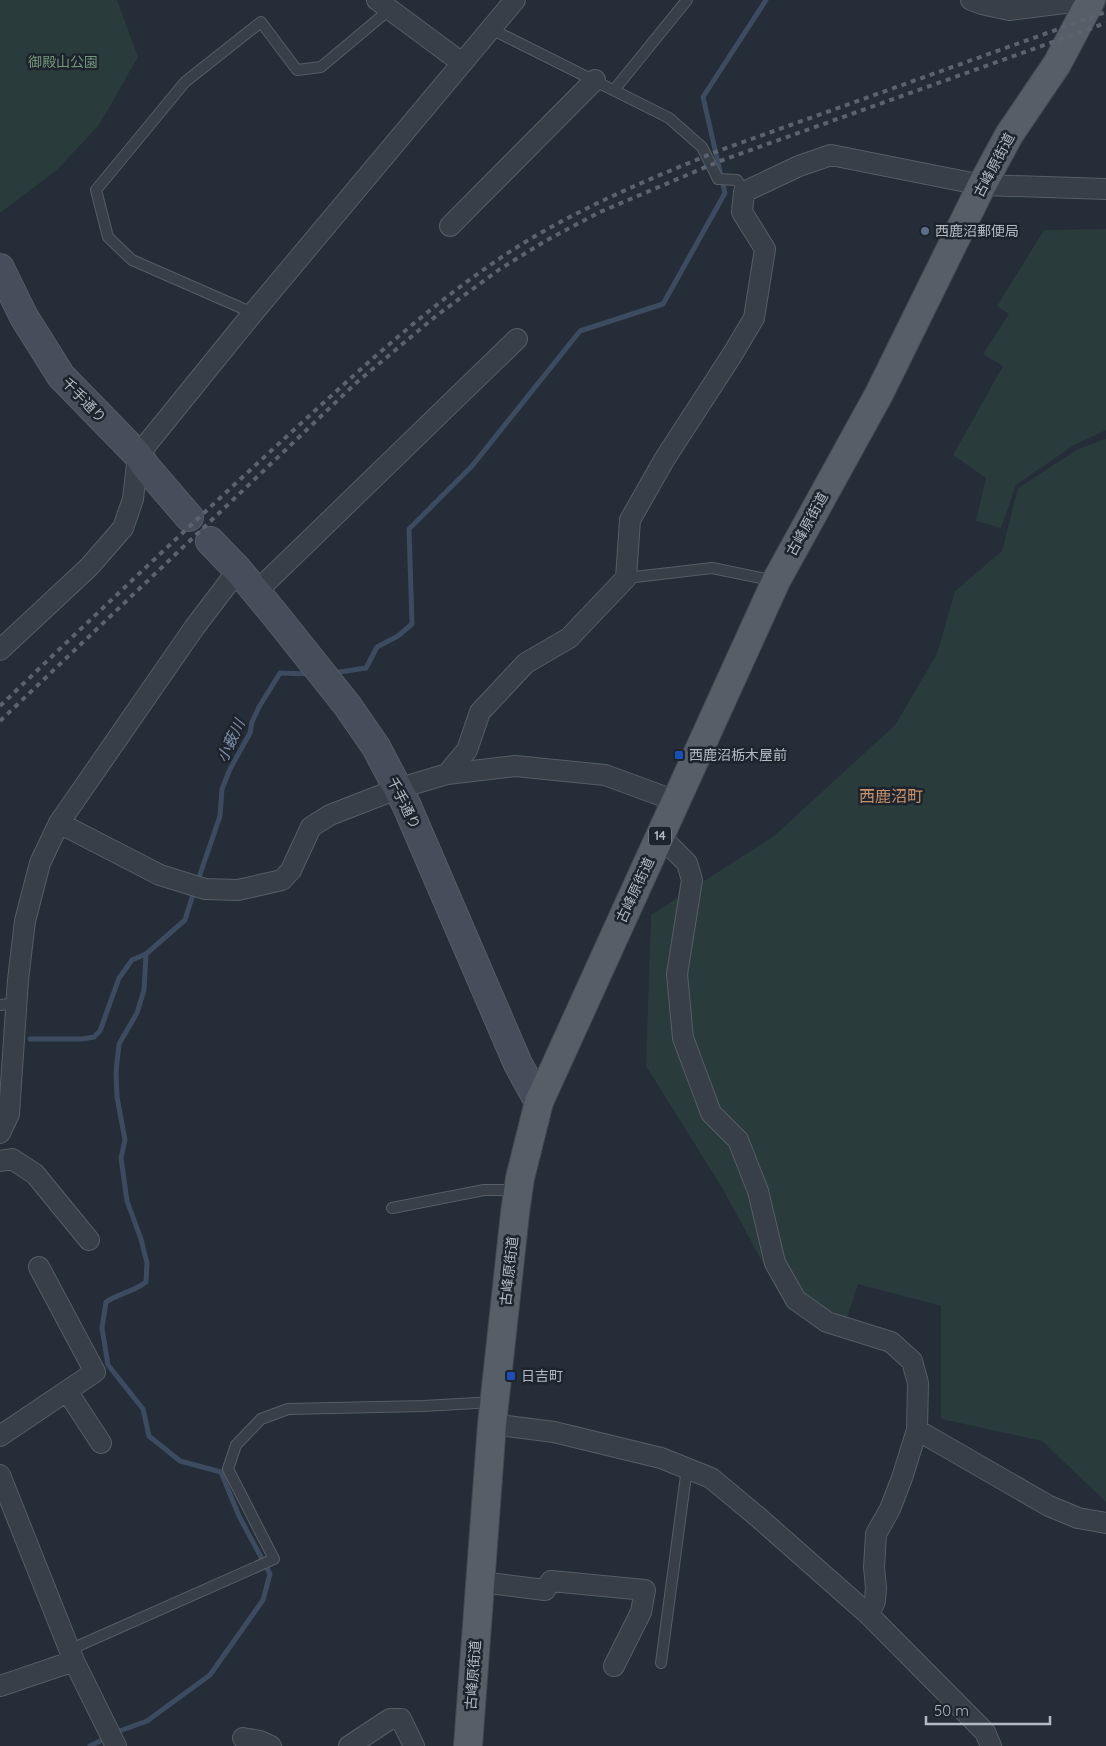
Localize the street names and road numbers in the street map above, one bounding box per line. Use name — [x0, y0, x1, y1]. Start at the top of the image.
street label: 古峰原街道 — [970, 130, 1018, 200]
street label: 千手通り — [58, 374, 110, 426]
street label: 古峰原街道 — [782, 489, 832, 559]
street label: 千手通り — [384, 774, 424, 832]
road number: 14 — [649, 826, 671, 846]
street label: 古峰原街道 — [612, 854, 658, 926]
street label: 古峰原街道 — [496, 1235, 522, 1307]
street label: 古峰原街道 — [462, 1639, 484, 1711]

